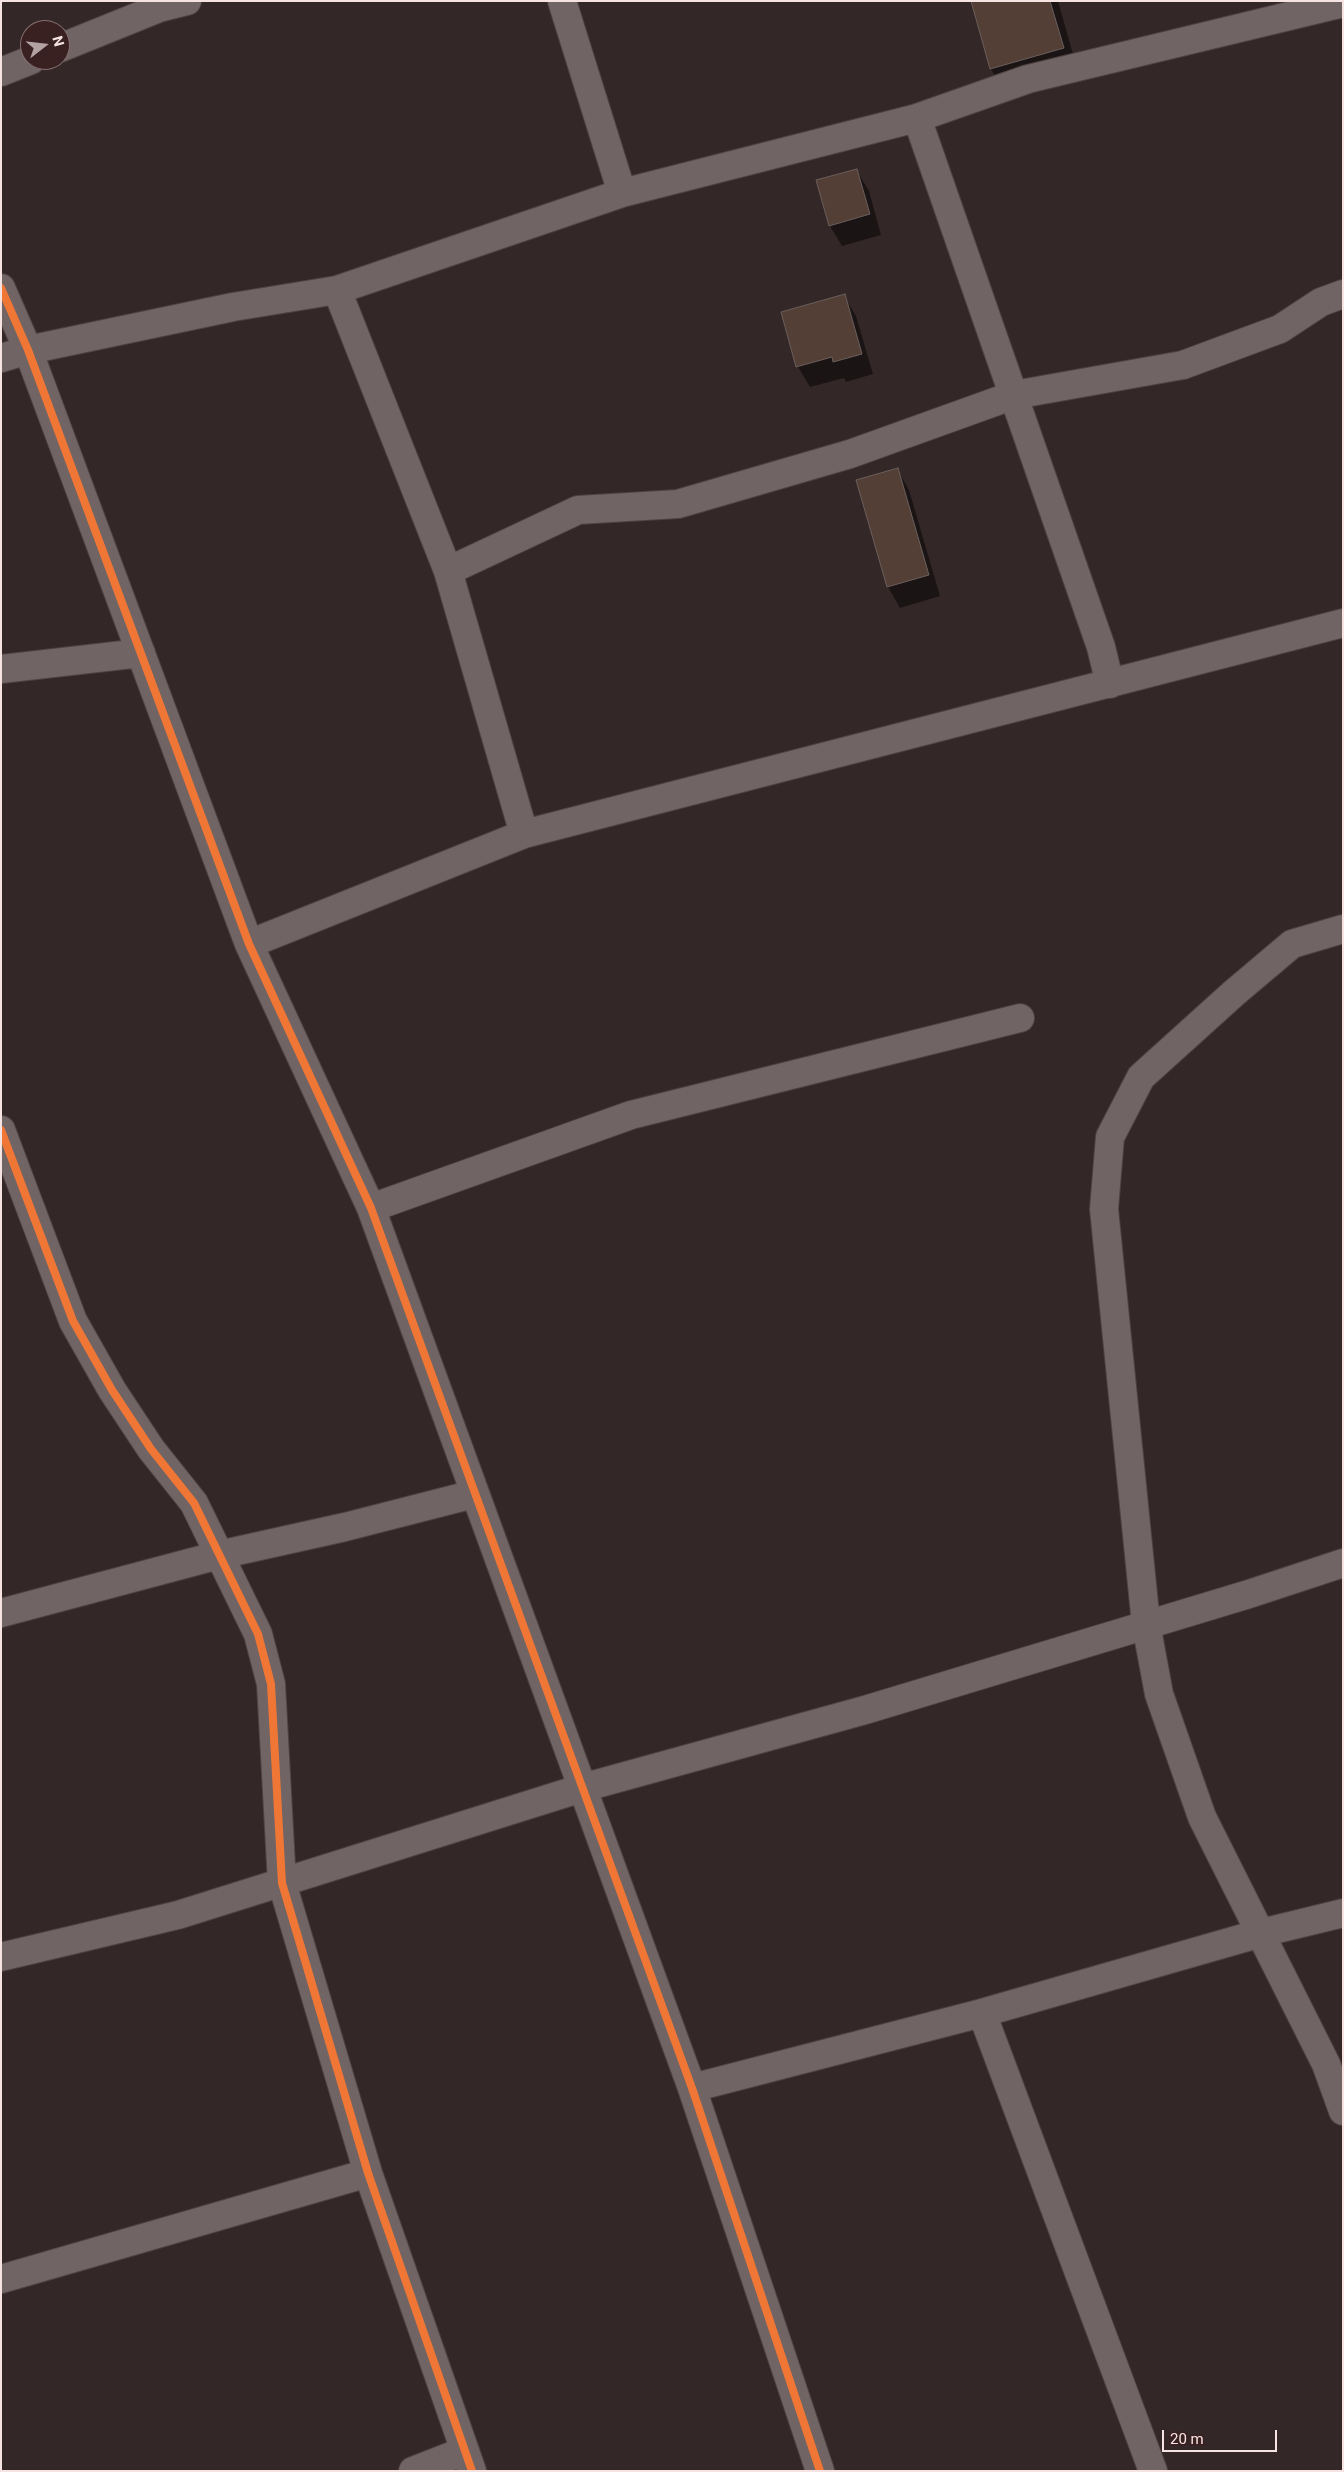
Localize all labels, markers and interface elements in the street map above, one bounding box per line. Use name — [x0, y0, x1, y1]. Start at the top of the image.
north arrow — [20, 20, 70, 70]
text: N — [49, 34, 68, 48]
scale bar — [1164, 2420, 1279, 2452]
text: 20 m — [1170, 2430, 1204, 2448]

